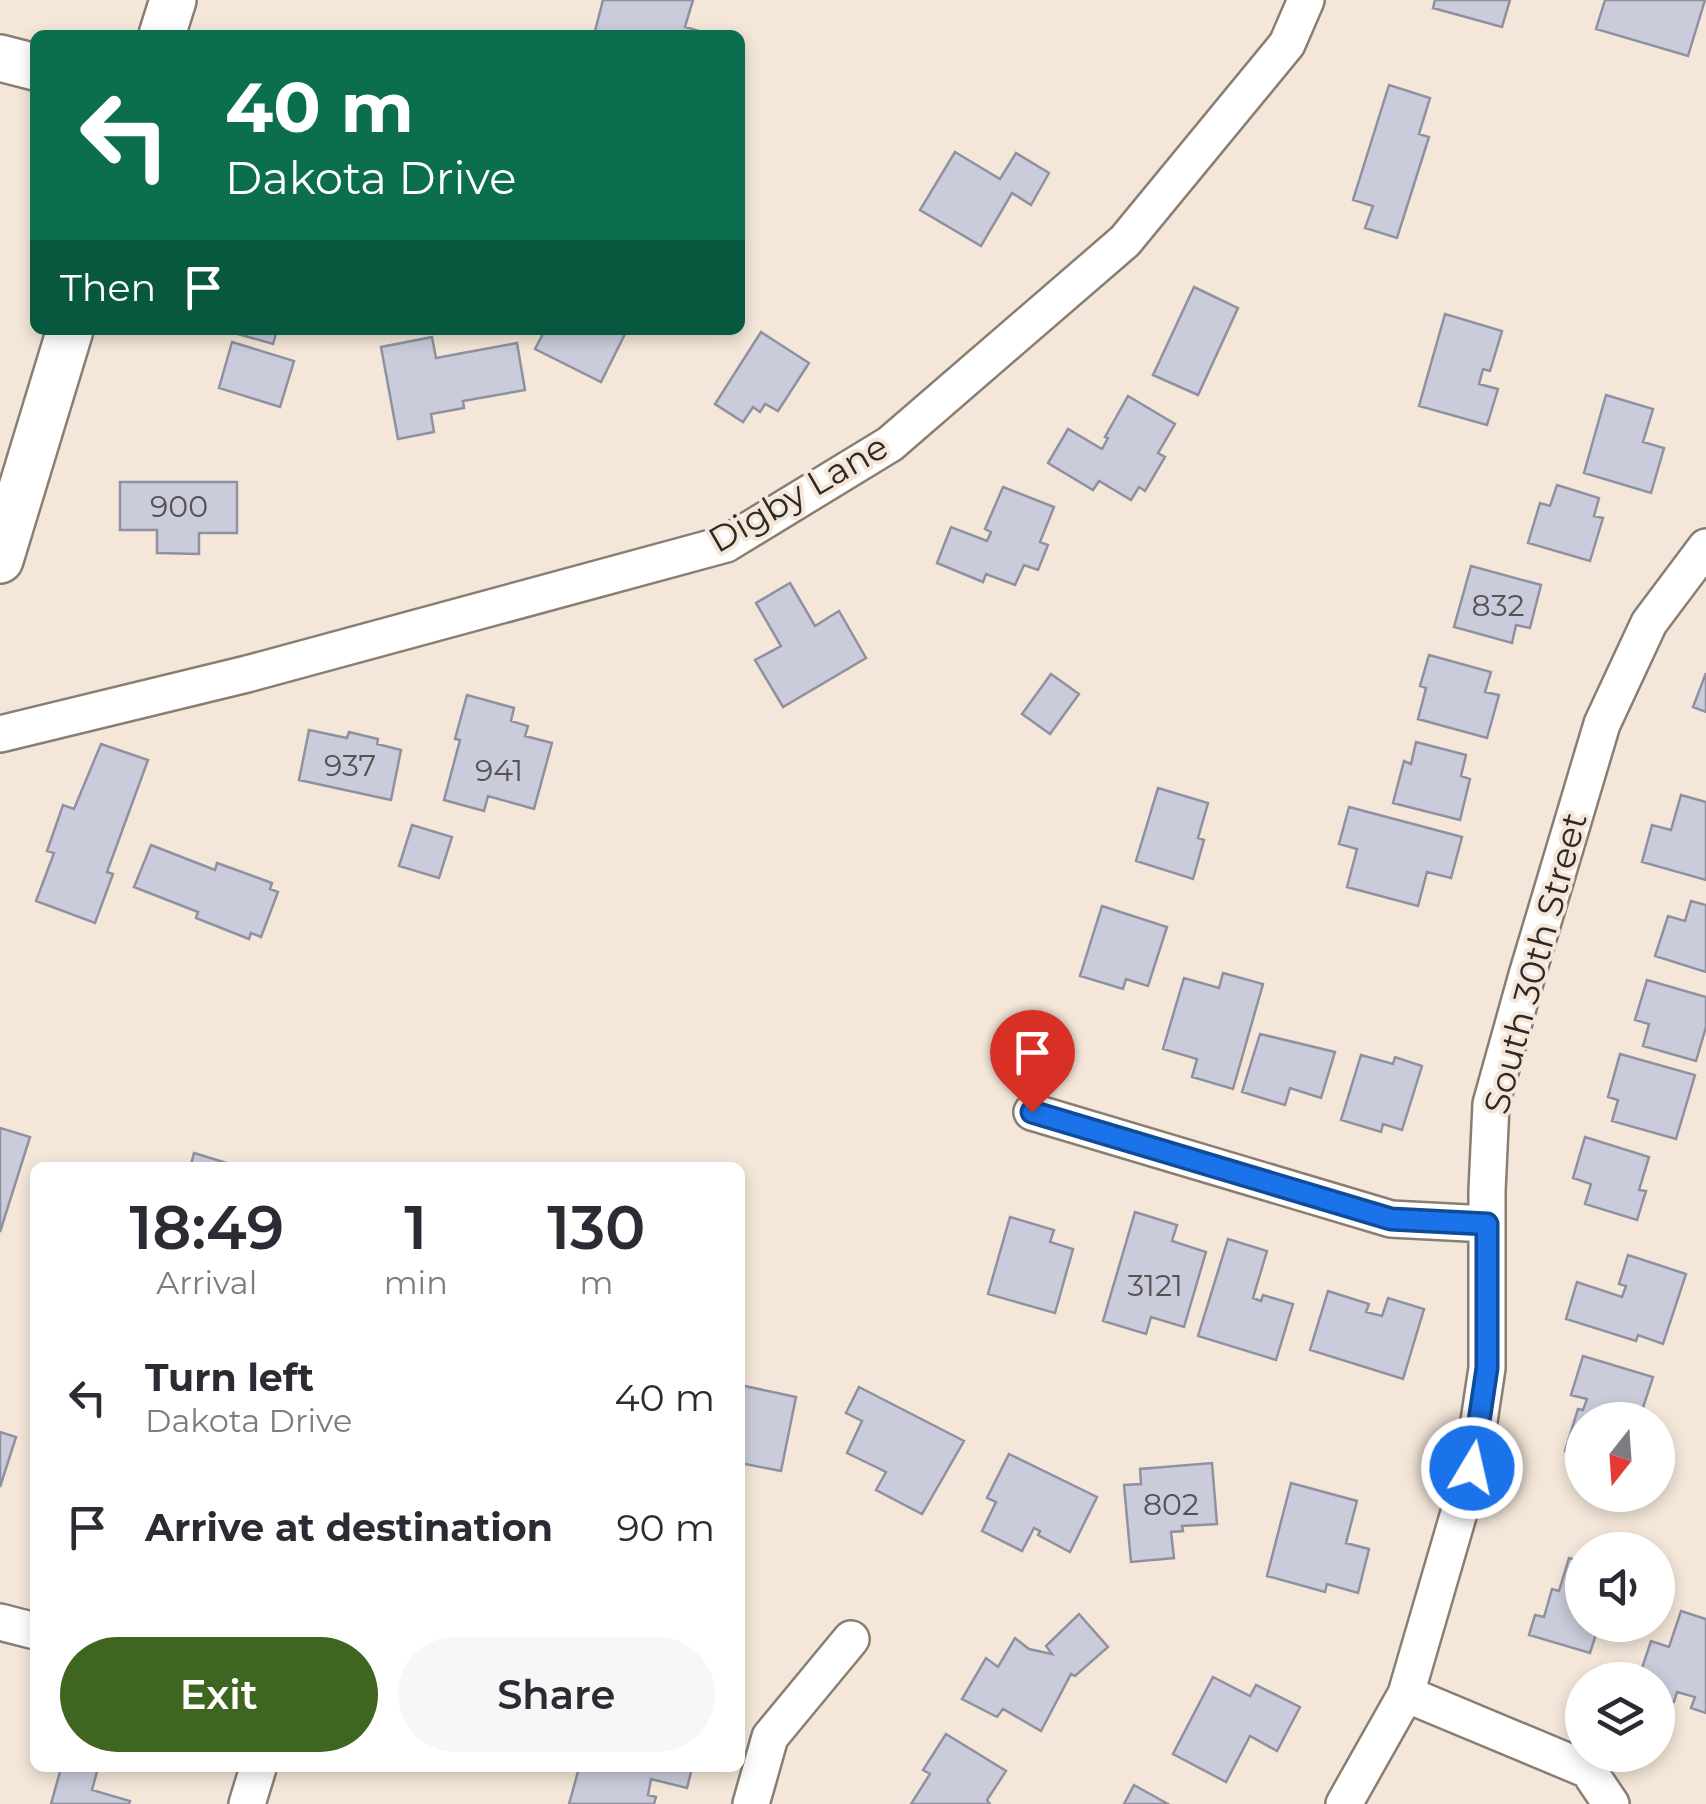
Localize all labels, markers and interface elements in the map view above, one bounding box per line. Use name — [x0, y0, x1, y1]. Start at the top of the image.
text: 40 m — [225, 64, 414, 150]
icon: left — [60, 70, 190, 200]
text: Dakota Drive — [225, 150, 516, 205]
icon: arrive — [176, 260, 231, 315]
text: Then — [60, 264, 156, 311]
street label: Digby Lane — [701, 424, 895, 562]
house number: 900 — [150, 488, 208, 525]
house number: 832 — [1472, 587, 1524, 624]
house number: 937 — [324, 747, 376, 784]
house number: 941 — [475, 752, 523, 789]
street label: South 30th Street — [1474, 808, 1596, 1118]
pin — [990, 1010, 1075, 1113]
icon: arrive — [1005, 1025, 1060, 1080]
text: 18:49 — [129, 1191, 284, 1264]
text: 1 — [404, 1191, 427, 1264]
text: 130 — [547, 1191, 646, 1264]
text: Arrival — [156, 1263, 257, 1302]
text: min — [384, 1263, 448, 1302]
text: m — [579, 1263, 613, 1302]
house number: 3121 — [1127, 1267, 1183, 1304]
text: Turn left — [145, 1354, 314, 1401]
icon: left — [60, 1370, 115, 1425]
text: 40 m — [614, 1374, 715, 1421]
text: Dakota Drive — [145, 1401, 352, 1440]
north arrow — [1565, 1402, 1675, 1512]
map controls — [1565, 1402, 1675, 1772]
position arrow — [1420, 1416, 1524, 1520]
house number: 802 — [1143, 1486, 1199, 1523]
icon: arrive — [60, 1500, 115, 1555]
text: Arrive at destination — [145, 1504, 553, 1551]
text: 90 m — [616, 1504, 715, 1551]
button: sound — [1565, 1532, 1675, 1642]
button: Exit — [60, 1637, 378, 1752]
button: Share — [398, 1637, 715, 1752]
button: layers — [1565, 1662, 1675, 1772]

